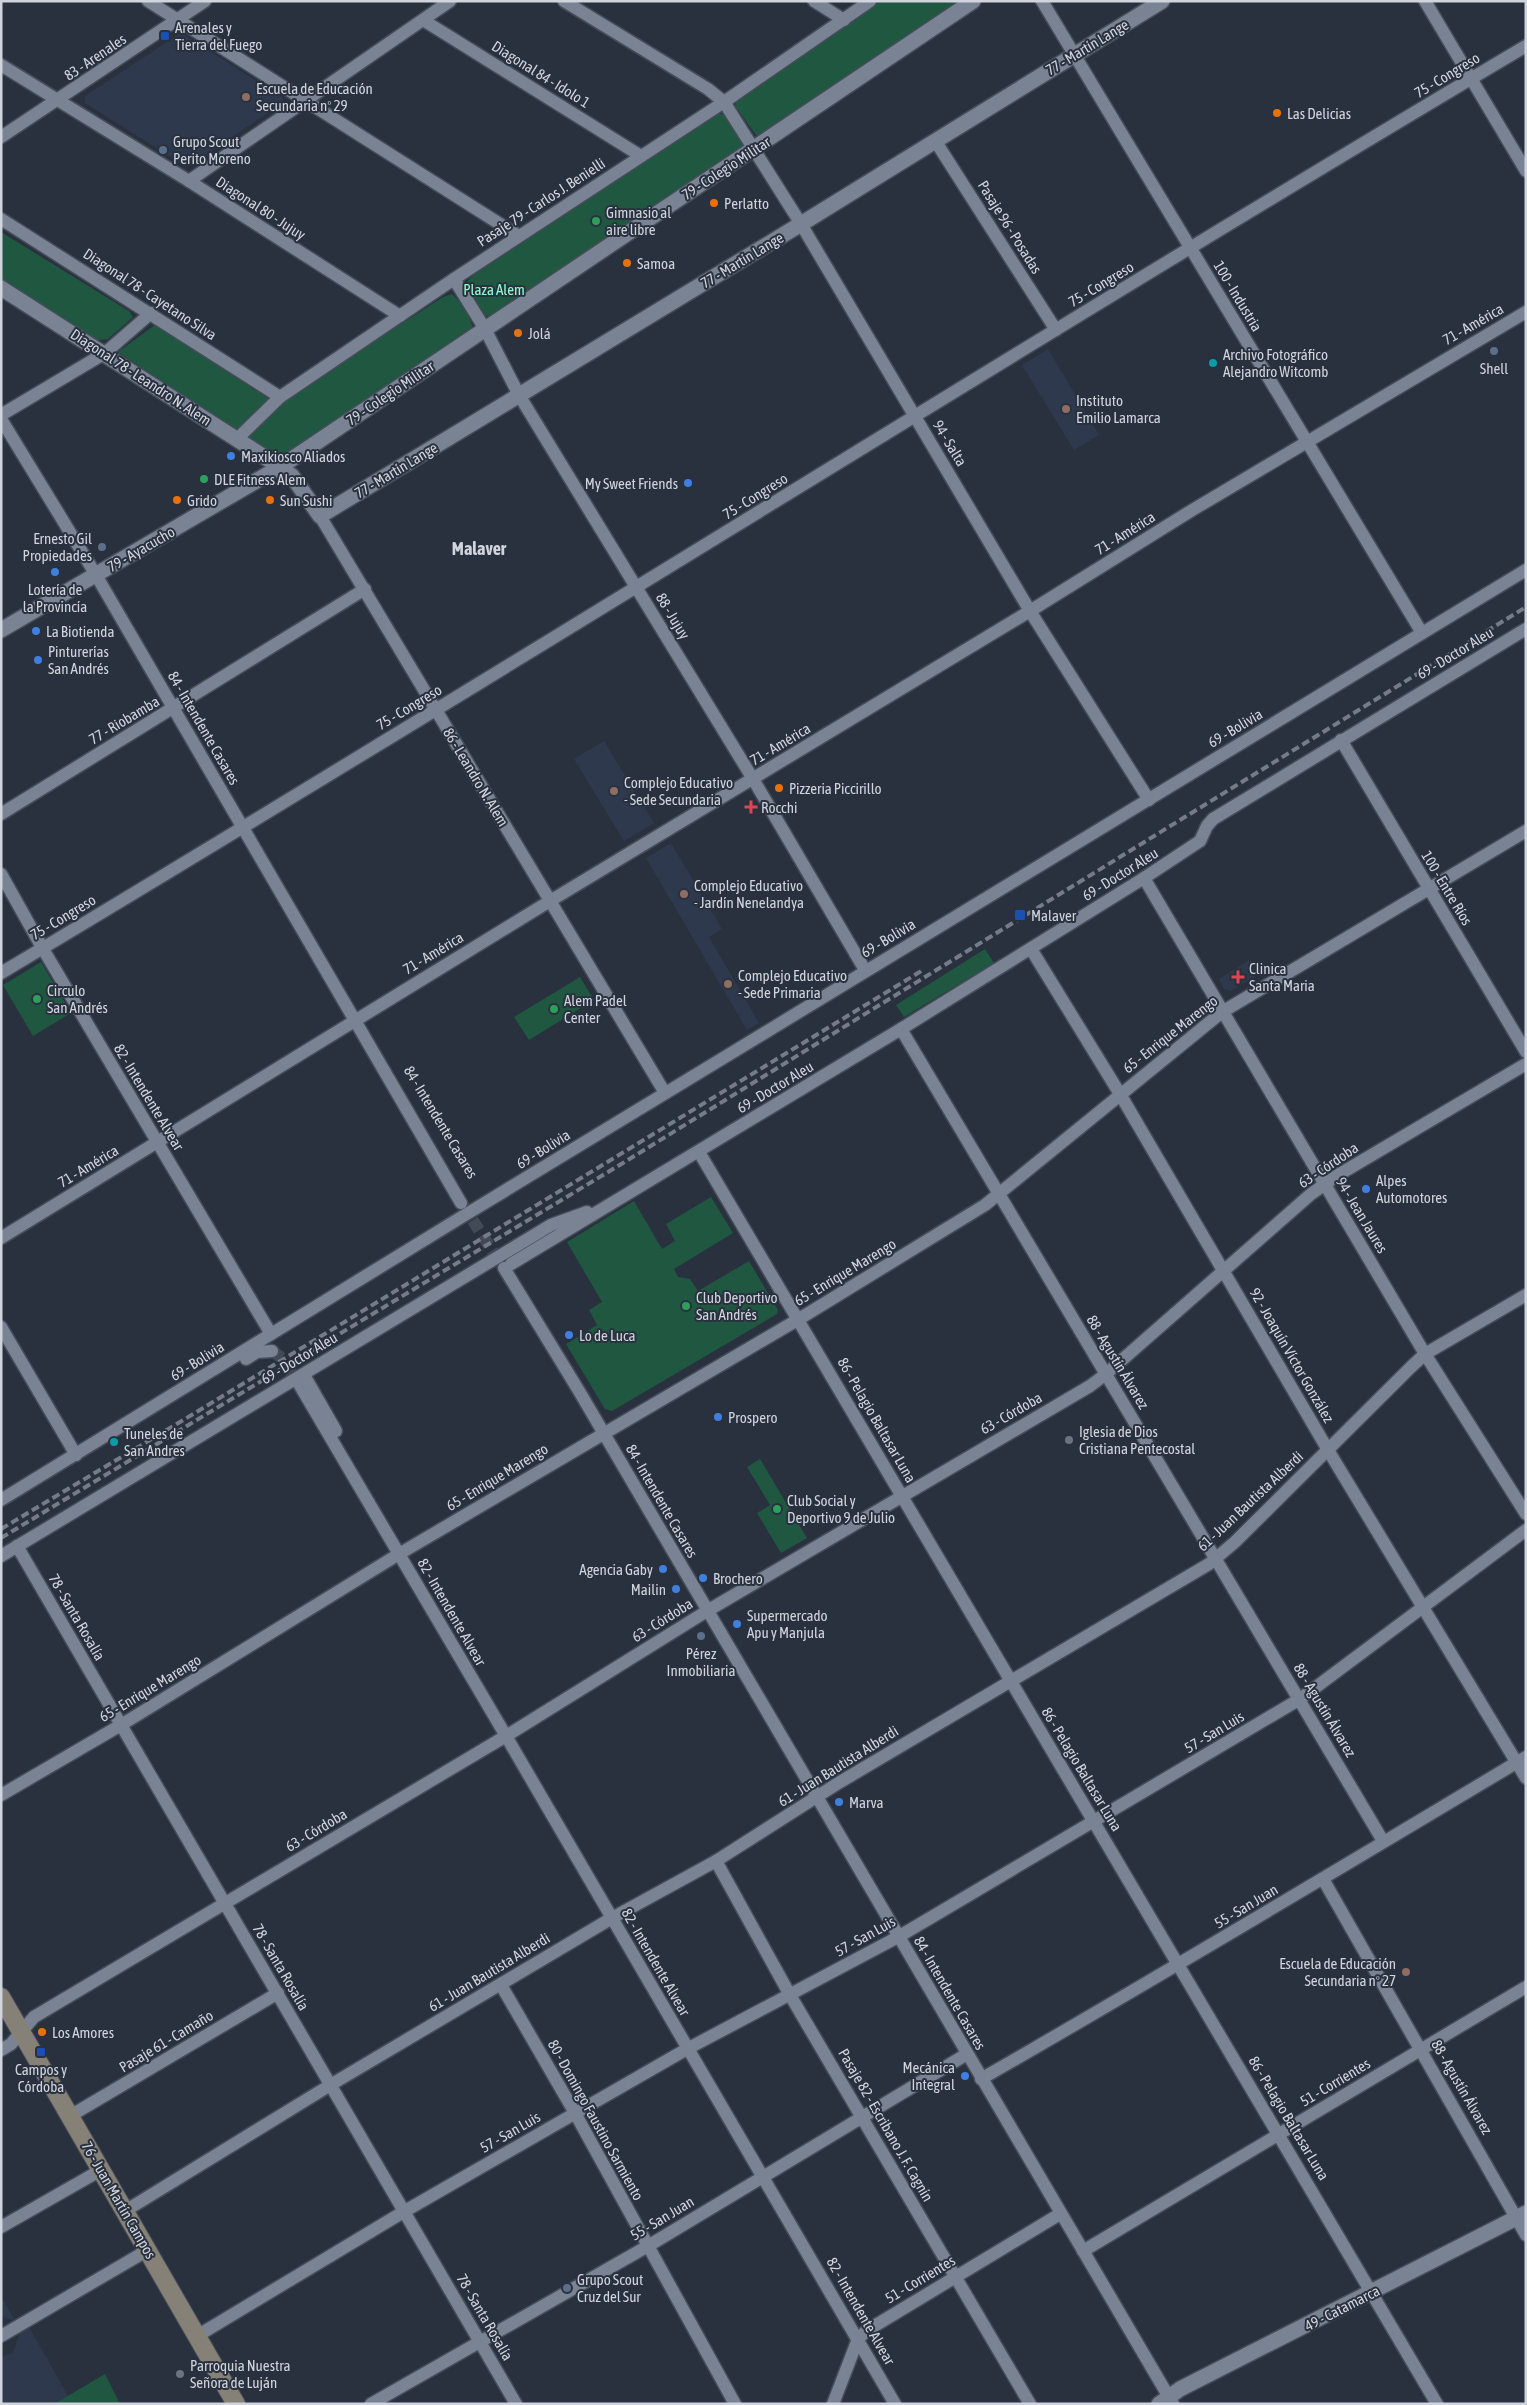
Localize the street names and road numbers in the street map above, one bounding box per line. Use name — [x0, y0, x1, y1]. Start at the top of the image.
street label: 77 - Martín Lange — [1043, 16, 1132, 78]
street label: 83 - Arenales — [61, 30, 129, 84]
street label: Diagonal 84 - Idolo 1 — [489, 37, 593, 111]
street label: 75 - Congreso — [1411, 49, 1483, 101]
street label: 79 - Colegio Militar — [679, 133, 774, 203]
street label: Pasaje 79 - Carlos J. Benielli — [474, 154, 608, 250]
street label: Diagonal 80 - Jujuy — [213, 173, 309, 243]
street label: Pasaje 96 - Posadas — [975, 177, 1045, 277]
street label: 77 - Martín Lange — [698, 229, 787, 291]
street label: Diagonal 78 - Cayetano Silva — [80, 245, 220, 343]
street label: 75 - Congreso — [1065, 258, 1137, 310]
street label: 100 - Industria — [1210, 258, 1266, 334]
street label: 71 - América — [1440, 300, 1506, 348]
street label: Diagonal 78 - Leandro N. Alem — [68, 325, 214, 429]
street label: 79 - Colegio Militar — [343, 357, 438, 429]
street label: 94 - Salta — [930, 417, 970, 469]
street label: 77 - Martín Lange — [352, 439, 441, 501]
street label: 75 - Congreso — [720, 469, 790, 523]
street label: 71 - América — [1092, 508, 1158, 558]
street label: 79 - Ayacucho — [104, 523, 178, 575]
street label: 88 - Jujuy — [653, 590, 693, 642]
street label: 69 - Doctor Aleu — [1414, 624, 1496, 682]
street label: 84 - Intendente Casares — [165, 668, 243, 788]
street label: 75 - Congreso — [373, 681, 445, 733]
street label: 77 - Riobamba — [86, 692, 162, 748]
street label: 69 - Bolivia — [1205, 705, 1265, 751]
street label: 71 - América — [747, 719, 813, 769]
street label: 86 - Leandro N. Alem — [440, 725, 512, 829]
street label: 69 - Doctor Aleu — [1079, 844, 1161, 904]
street label: 100 - Entre Ríos — [1418, 848, 1476, 928]
street label: 75 - Congreso — [27, 891, 99, 943]
street label: 69 - Bolivia — [858, 915, 918, 961]
street label: 71 - América — [400, 928, 466, 978]
street label: 65 - Enrique Marengo — [1119, 992, 1221, 1076]
street label: 82 - Intendente Alvear — [111, 1041, 188, 1154]
street label: 69 - Doctor Aleu — [734, 1058, 816, 1116]
street label: 84 - Intendente Casares — [401, 1063, 481, 1181]
street label: 69 - Bolivia — [513, 1126, 573, 1172]
street label: 63 - Córdoba — [1295, 1139, 1361, 1191]
street label: 71 - América — [55, 1141, 121, 1191]
street label: 94 - Jean Jaures — [1333, 1174, 1391, 1256]
street label: 65 - Enrique Marengo — [791, 1235, 899, 1309]
street label: 92 - Joaquín Víctor González — [1246, 1285, 1338, 1426]
street label: 88 - Agustín Álvarez — [1083, 1312, 1153, 1412]
street label: 69 - Doctor Aleu — [258, 1329, 340, 1387]
street label: 69 - Bolivia — [167, 1338, 227, 1384]
street label: 86 - Pelagio Baltasar Luna — [834, 1355, 920, 1485]
street label: 63 - Córdoba — [977, 1389, 1045, 1437]
street label: 65 - Enrique Marengo — [443, 1440, 551, 1514]
street label: 84 - Intendente Casares — [623, 1441, 701, 1561]
street label: 61 - Juan Bautista Alberdi — [1194, 1448, 1306, 1554]
street label: 82 - Intendente Alvear — [414, 1555, 490, 1669]
street label: 78 - Santa Rosalía — [45, 1571, 109, 1663]
street label: 63 - Córdoba — [628, 1595, 696, 1645]
street label: 65 - Enrique Marengo — [96, 1651, 204, 1725]
street label: 88 - Agustín Álvarez — [1290, 1660, 1360, 1760]
street label: 86 - Pelagio Baltasar Luna — [1038, 1704, 1126, 1834]
street label: 57 - San Luis — [1181, 1708, 1247, 1756]
street label: 61 - Juan Bautista Alberdi — [775, 1722, 901, 1810]
street label: 63 - Córdoba — [282, 1805, 350, 1855]
street label: 55 - San Juan — [1211, 1880, 1281, 1932]
street label: 82 - Intendente Alvear — [618, 1905, 694, 2019]
street label: 57 - San Luis — [832, 1912, 898, 1960]
street label: 78 - Santa Rosalía — [249, 1921, 313, 2013]
street label: 61 - Juan Bautista Alberdi — [425, 1929, 553, 2015]
street label: 84 - Intendente Casares — [911, 1933, 989, 2053]
street label: Pasaje 61 - Camaño — [116, 2006, 216, 2076]
street label: 80 - Domingo Faustino Sarmiento — [545, 2037, 647, 2203]
street label: 88 - Agustín Álvarez — [1428, 2037, 1496, 2138]
street label: Pasaje 82 - Escribano J. F. Cagnín — [835, 2046, 937, 2204]
street label: 86 - Pelagio Baltasar Luna — [1245, 2053, 1333, 2183]
street label: 51 - Corrientes — [1297, 2055, 1373, 2109]
street label: 57 - San Luis — [477, 2108, 543, 2156]
street label: 76 - Juan Martín Campos — [78, 2138, 160, 2262]
street label: 55 - San Juan — [627, 2192, 697, 2244]
street label: 51 - Corrientes — [882, 2252, 958, 2306]
street label: 82 - Intendente Alvear — [823, 2254, 899, 2368]
street label: 78 - Santa Rosalía — [453, 2271, 517, 2363]
street label: 49 - Catamarca — [1302, 2282, 1382, 2334]

